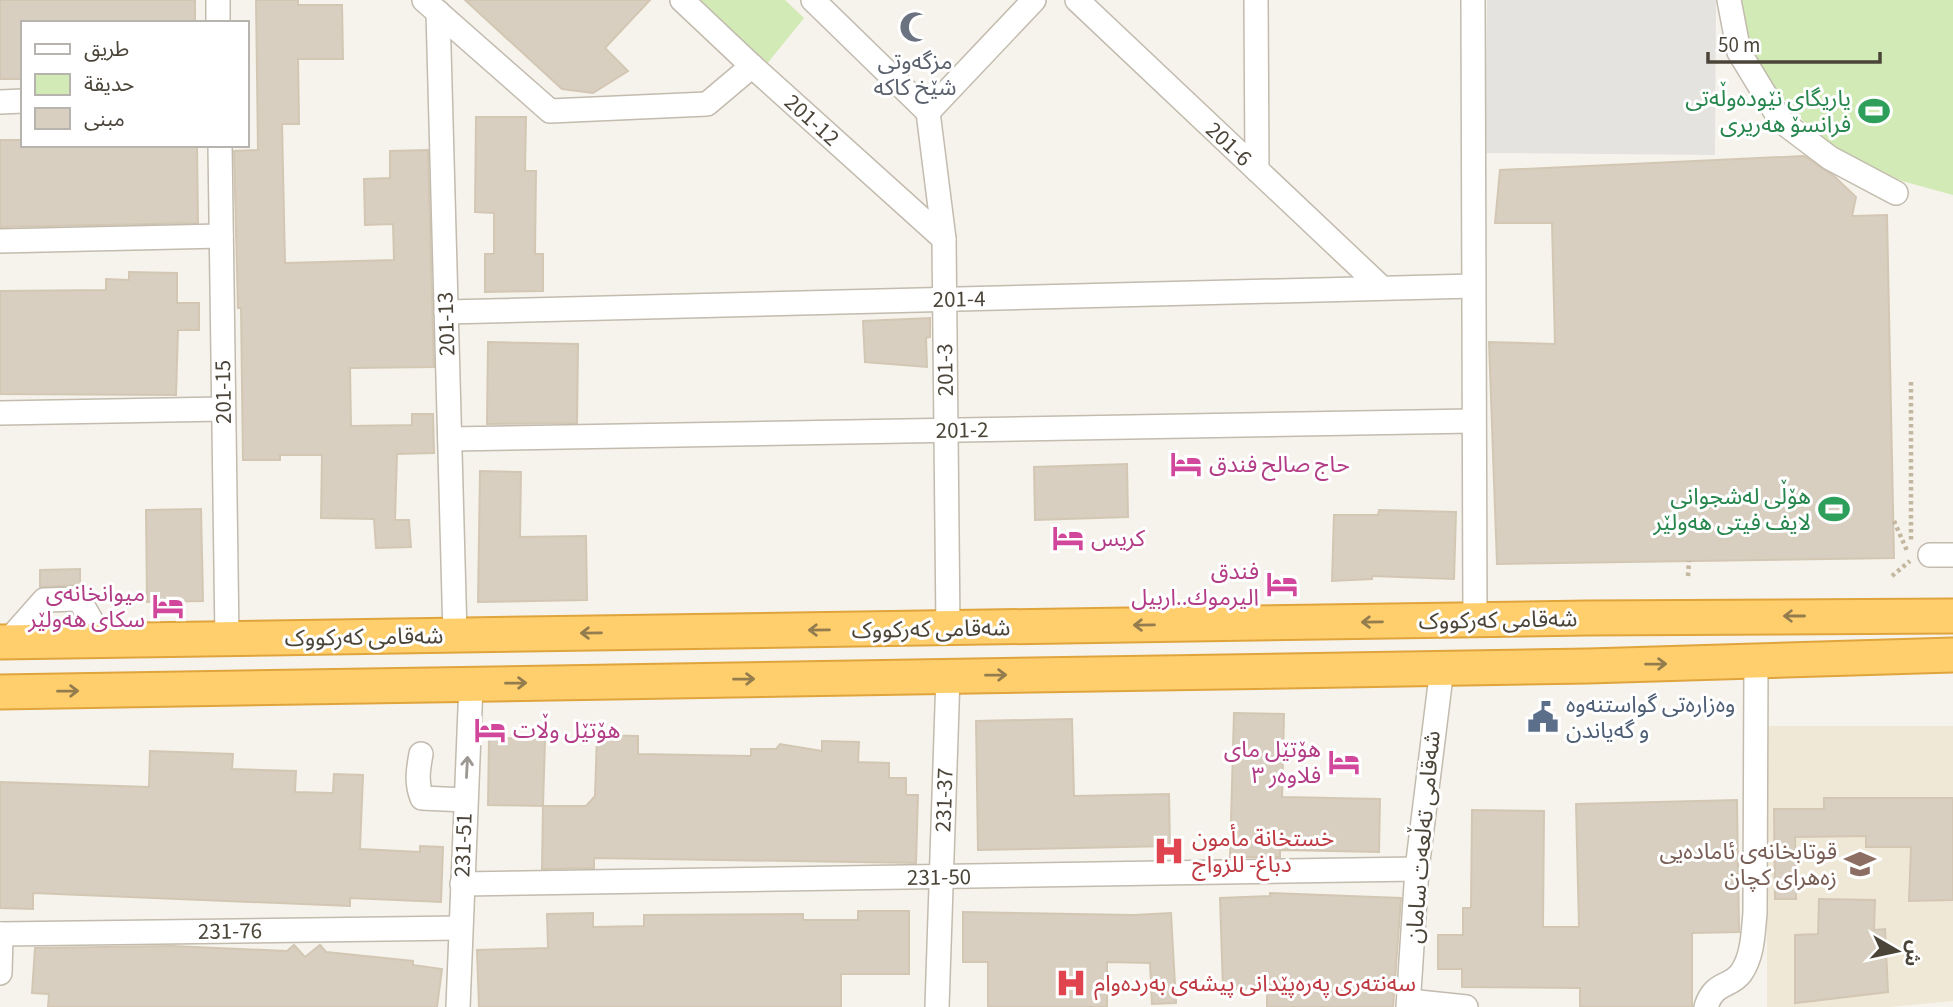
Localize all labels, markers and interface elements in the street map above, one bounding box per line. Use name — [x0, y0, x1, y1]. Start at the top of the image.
mosque icon: مزگه‌وتی شێخ كاكه — [898, 10, 932, 44]
legend — [21, 21, 248, 147]
scale bar — [1708, 21, 1880, 65]
text: 50 m — [1718, 30, 1760, 60]
text: طريق — [84, 34, 129, 64]
place label: مزگه‌وتی شێخ كاكه — [874, 45, 956, 104]
text: حديقة — [84, 69, 134, 99]
place label: یاریگای نێودەوڵەتی فرانسۆ هەریری — [1685, 81, 1851, 141]
street label: 201-12 — [777, 86, 847, 154]
sports icon: یاریگای نێودەوڵەتی فرانسۆ هەریری — [1857, 94, 1891, 128]
text: مبنى — [84, 104, 125, 134]
street label: 201-6 — [1198, 114, 1260, 174]
street label: 201-4 — [932, 282, 986, 316]
street label: 201-13 — [428, 291, 464, 357]
street label: 201-3 — [928, 343, 962, 397]
street label: 201-15 — [206, 360, 240, 424]
street label: 201-2 — [935, 413, 989, 447]
hotel icon: حاج صالح فندق — [1169, 447, 1203, 481]
place label: حاج صالح فندق — [1209, 448, 1350, 481]
place label: هۆڵی لەشجوانی لایف فیتی هەولێر — [1653, 479, 1811, 539]
sports icon: هۆڵی لەشجوانی لایف فیتی هەولێر — [1817, 492, 1851, 526]
hotel icon: كريس — [1051, 521, 1085, 555]
place label: كريس — [1091, 522, 1145, 555]
place label: فندق اليرموك..اربيل — [1131, 555, 1259, 614]
hotel icon: فندق اليرموك..اربيل — [1265, 567, 1299, 601]
place label: میوانخانەی سکای هەولێر — [27, 577, 145, 636]
hotel icon: میوانخانەی سکای هەولێر — [151, 589, 185, 623]
street label: شەقامی کەرکووک — [1418, 602, 1578, 638]
one-way arrow — [1783, 610, 1806, 623]
street label: شەقامی کەرکووک — [851, 611, 1011, 647]
one-way arrow — [1360, 615, 1383, 628]
one-way arrow — [1133, 618, 1156, 632]
street label: شەقامی کەرکووک — [284, 619, 444, 655]
one-way arrow — [808, 623, 831, 637]
one-way arrow — [580, 627, 603, 640]
one-way arrow — [1644, 657, 1667, 671]
one-way arrow — [984, 668, 1007, 682]
one-way arrow — [732, 673, 755, 686]
one-way arrow — [504, 676, 527, 690]
one-way arrow — [56, 684, 79, 698]
place label: وەزارەتی گواستنەوە و گەیاندن — [1566, 688, 1735, 747]
public building icon: وەزارەتی گواستنەوە و گەیاندن — [1526, 700, 1560, 734]
hotel icon: هۆتێل وڵات — [473, 713, 507, 747]
place label: هۆتێل وڵات — [513, 713, 620, 747]
street label: شەقامی تەڵعەت سامان — [1397, 729, 1449, 945]
place label: هۆتێل مای فلاوەر ٣ — [1224, 733, 1321, 792]
hotel icon: هۆتێل مای فلاوەر ٣ — [1327, 745, 1361, 779]
one-way arrow — [460, 755, 473, 778]
street label: 231-37 — [926, 767, 962, 833]
street label: 231-51 — [445, 812, 481, 878]
place label: خستخانة مأمون دباغ- للزواج — [1192, 822, 1334, 881]
hospital icon: خستخانة مأمون دباغ- للزواج — [1152, 834, 1186, 868]
place label: قوتابخانەی ئامادەیی زەهرای کچان — [1660, 835, 1837, 894]
school or university icon: قوتابخانەی ئامادەیی زەهرای کچان — [1843, 847, 1877, 881]
street label: 231-50 — [907, 860, 971, 894]
street label: 231-76 — [198, 914, 262, 948]
north arrow — [1862, 916, 1932, 986]
text: ش — [1897, 938, 1928, 968]
hospital icon: سەنتەری پەرەپێدانی پیشەی بەردەوام — [1054, 966, 1088, 1000]
place label: سەنتەری پەرەپێدانی پیشەی بەردەوام — [1094, 967, 1416, 1001]

